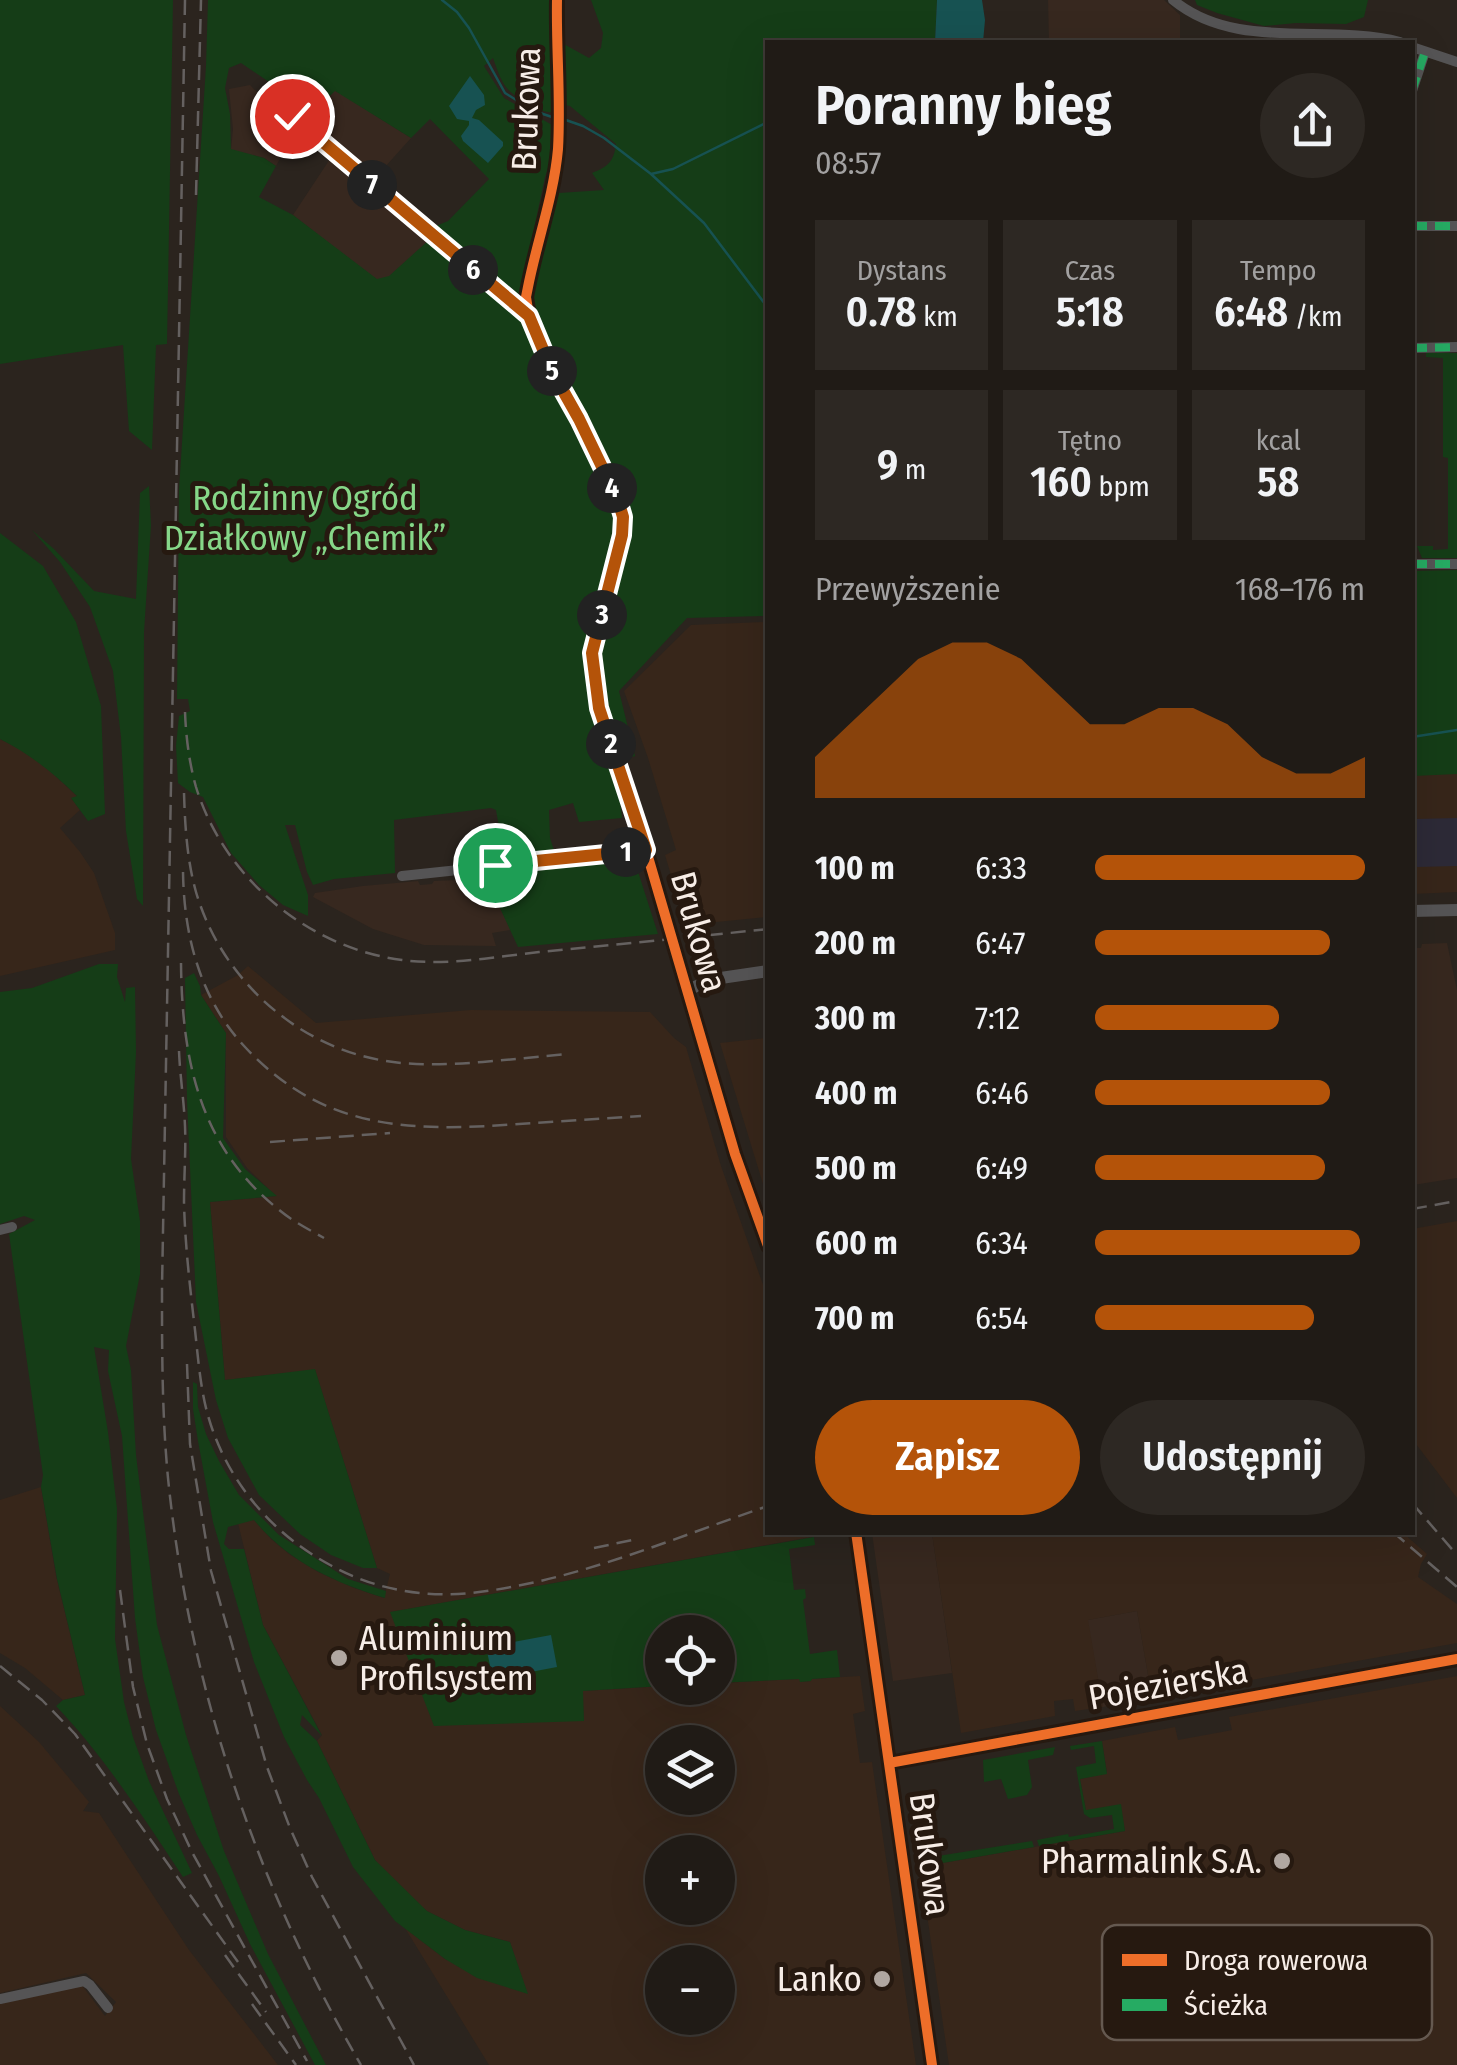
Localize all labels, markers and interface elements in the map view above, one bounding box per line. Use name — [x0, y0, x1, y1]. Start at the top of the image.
street label: Brukowa — [503, 46, 549, 172]
text: Poranny bieg — [815, 73, 1112, 139]
button: share — [1260, 73, 1365, 178]
pin — [250, 74, 335, 159]
icon: check — [265, 89, 320, 144]
text: 08:57 — [815, 144, 882, 182]
pin: 7 — [347, 160, 397, 210]
text: 7 — [366, 168, 378, 201]
pin: 6 — [448, 245, 498, 295]
text: 6 — [466, 253, 480, 286]
text: Dystans — [857, 254, 947, 287]
text: Czas — [1065, 254, 1115, 287]
text: Tempo — [1240, 254, 1317, 287]
text: 0.78 — [846, 287, 917, 337]
text: 5:18 — [1056, 287, 1124, 337]
text: 6:48 — [1214, 287, 1288, 337]
text: km — [917, 300, 958, 333]
text: /km — [1288, 300, 1343, 333]
pin: 5 — [527, 346, 577, 396]
text: 5 — [545, 354, 559, 387]
text: Tętno — [1058, 424, 1122, 457]
text: kcal — [1256, 424, 1301, 457]
text: 9 — [877, 440, 898, 490]
text: m — [898, 453, 926, 486]
text: 160 — [1030, 457, 1092, 507]
text: 58 — [1257, 457, 1299, 507]
pin: 4 — [587, 463, 637, 513]
text: bpm — [1092, 470, 1150, 503]
text: 4 — [605, 471, 619, 504]
park label: Rodzinny Ogród Działkowy „Chemik” — [164, 477, 446, 559]
text: Przewyższenie — [815, 570, 1001, 608]
text: 168–176 m — [1235, 570, 1365, 608]
pin: 3 — [577, 590, 627, 640]
text: 3 — [595, 598, 609, 631]
pin: 2 — [586, 719, 636, 769]
text: 2 — [605, 727, 617, 760]
pin — [453, 823, 538, 908]
pin: 1 — [601, 827, 651, 877]
text: 1 — [620, 835, 632, 868]
icon: arrive — [468, 838, 523, 893]
text: 100 m — [815, 849, 895, 887]
text: 6:33 — [975, 849, 1027, 887]
street label: Brukowa — [662, 867, 736, 997]
text: 200 m — [815, 924, 896, 962]
text: 6:47 — [975, 924, 1025, 962]
text: 300 m — [815, 999, 896, 1037]
text: 7:12 — [975, 999, 1020, 1037]
text: 400 m — [815, 1074, 897, 1112]
text: 6:46 — [975, 1074, 1029, 1112]
text: 500 m — [815, 1149, 897, 1187]
text: 6:49 — [975, 1149, 1028, 1187]
text: 600 m — [815, 1224, 898, 1262]
text: 6:34 — [975, 1224, 1028, 1262]
text: 700 m — [815, 1299, 894, 1337]
text: 6:54 — [975, 1299, 1028, 1337]
button: Zapisz — [815, 1400, 1080, 1515]
button: Udostępnij — [1100, 1400, 1365, 1515]
map controls — [645, 1615, 735, 2035]
button: locate — [645, 1615, 735, 1705]
place label: Aluminium Profilsystem — [359, 1617, 534, 1699]
marker: Aluminium Profilsystem — [328, 1647, 350, 1669]
street label: Pojezierska — [1085, 1649, 1251, 1719]
button: layers — [645, 1725, 735, 1815]
street label: Brukowa — [901, 1790, 959, 1918]
button: + — [645, 1835, 735, 1925]
place label: Pharmalink S.A. — [1041, 1840, 1262, 1882]
marker: Pharmalink S.A. — [1271, 1850, 1293, 1872]
legend — [1102, 1925, 1432, 2040]
text: Droga rowerowa — [1184, 1944, 1368, 1977]
button: − — [645, 1945, 735, 2035]
place label: Lanko — [777, 1958, 862, 2000]
marker: Lanko — [871, 1968, 893, 1990]
text: Ścieżka — [1184, 1989, 1268, 2022]

